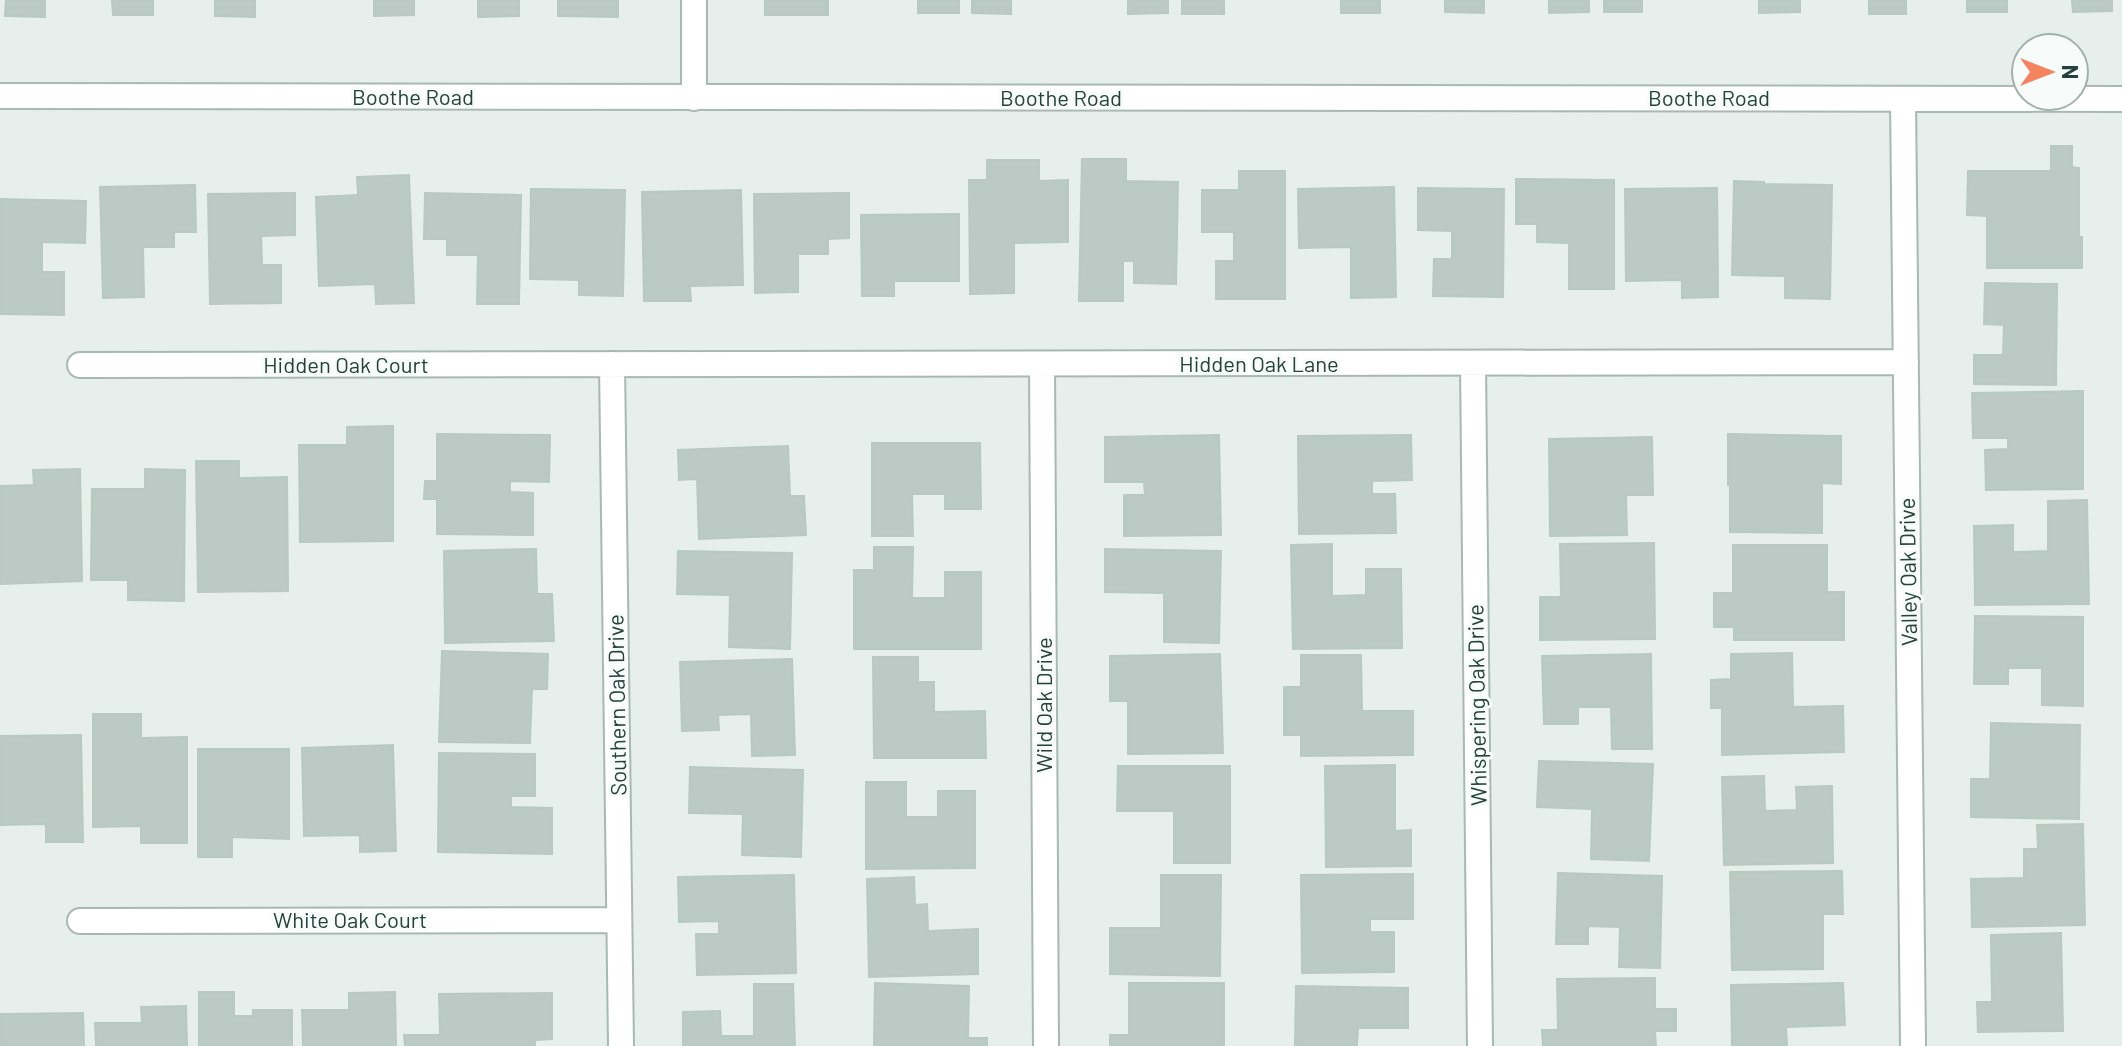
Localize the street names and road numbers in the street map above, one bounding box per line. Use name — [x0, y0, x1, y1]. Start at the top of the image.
street label: Boothe Road — [352, 83, 474, 109]
street label: Boothe Road — [1000, 84, 1122, 110]
street label: Boothe Road — [1648, 84, 1770, 110]
street label: Hidden Oak Lane — [1179, 350, 1339, 376]
street label: Hidden Oak Court — [263, 351, 429, 377]
street label: Valley Oak Drive — [1893, 498, 1921, 646]
street label: Whispering Oak Drive — [1461, 604, 1491, 806]
street label: Southern Oak Drive — [601, 614, 631, 796]
street label: Wild Oak Drive — [1030, 637, 1056, 773]
street label: White Oak Court — [273, 906, 427, 932]

